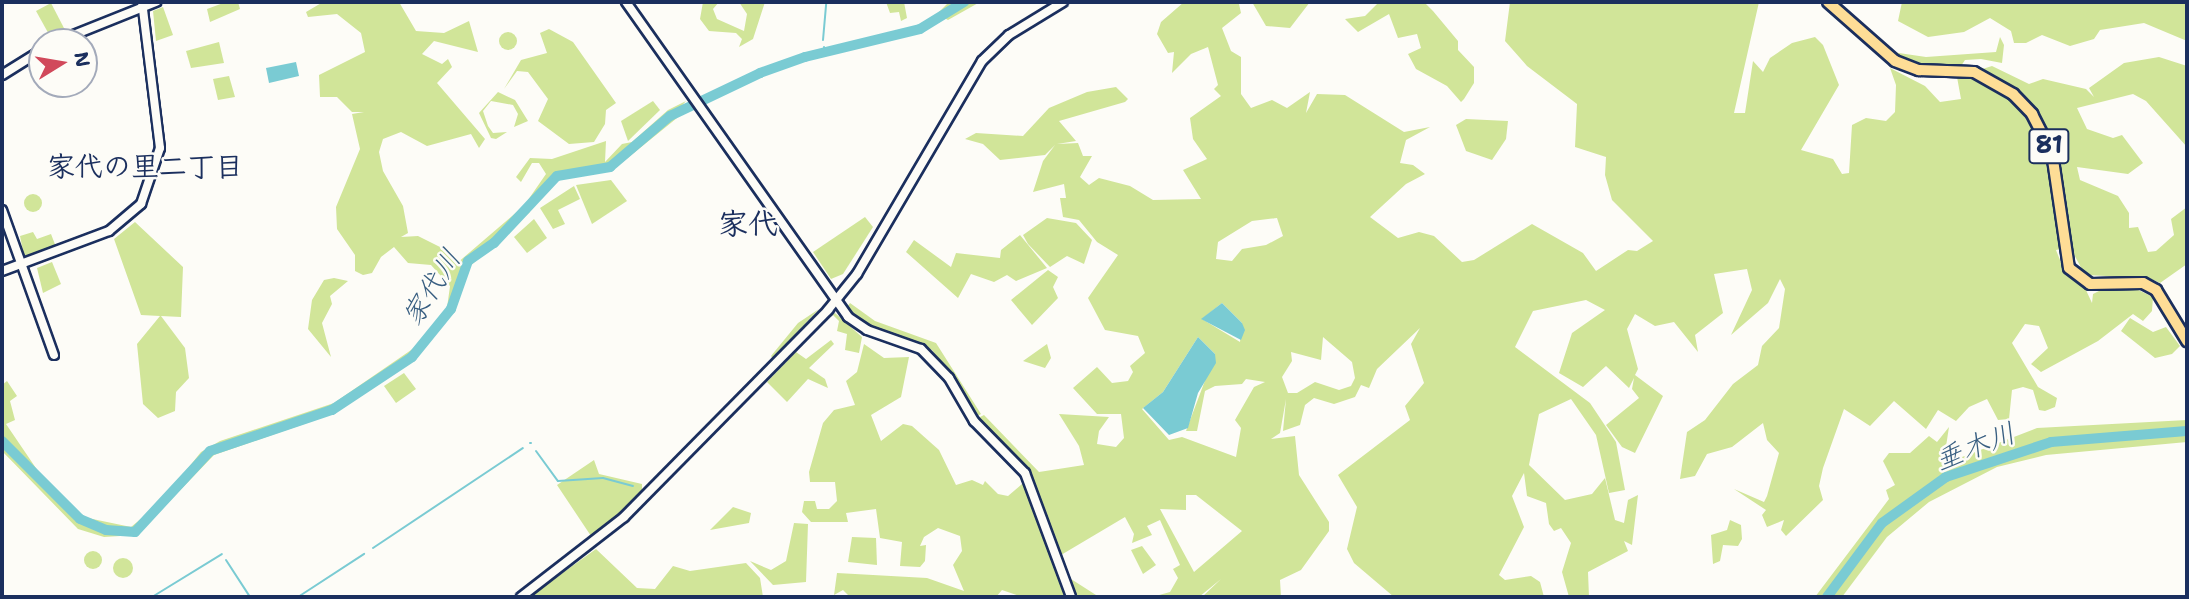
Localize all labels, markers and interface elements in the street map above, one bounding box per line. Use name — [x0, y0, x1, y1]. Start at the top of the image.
north arrow — [28, 28, 98, 98]
text: N — [68, 50, 96, 69]
road number: 81 — [2028, 126, 2070, 166]
district label: 家代の里二丁目 — [47, 149, 243, 183]
district label: 家代 — [718, 206, 778, 242]
water label: 家代川 — [394, 242, 468, 332]
water label: 垂木川 — [1930, 415, 2020, 477]

